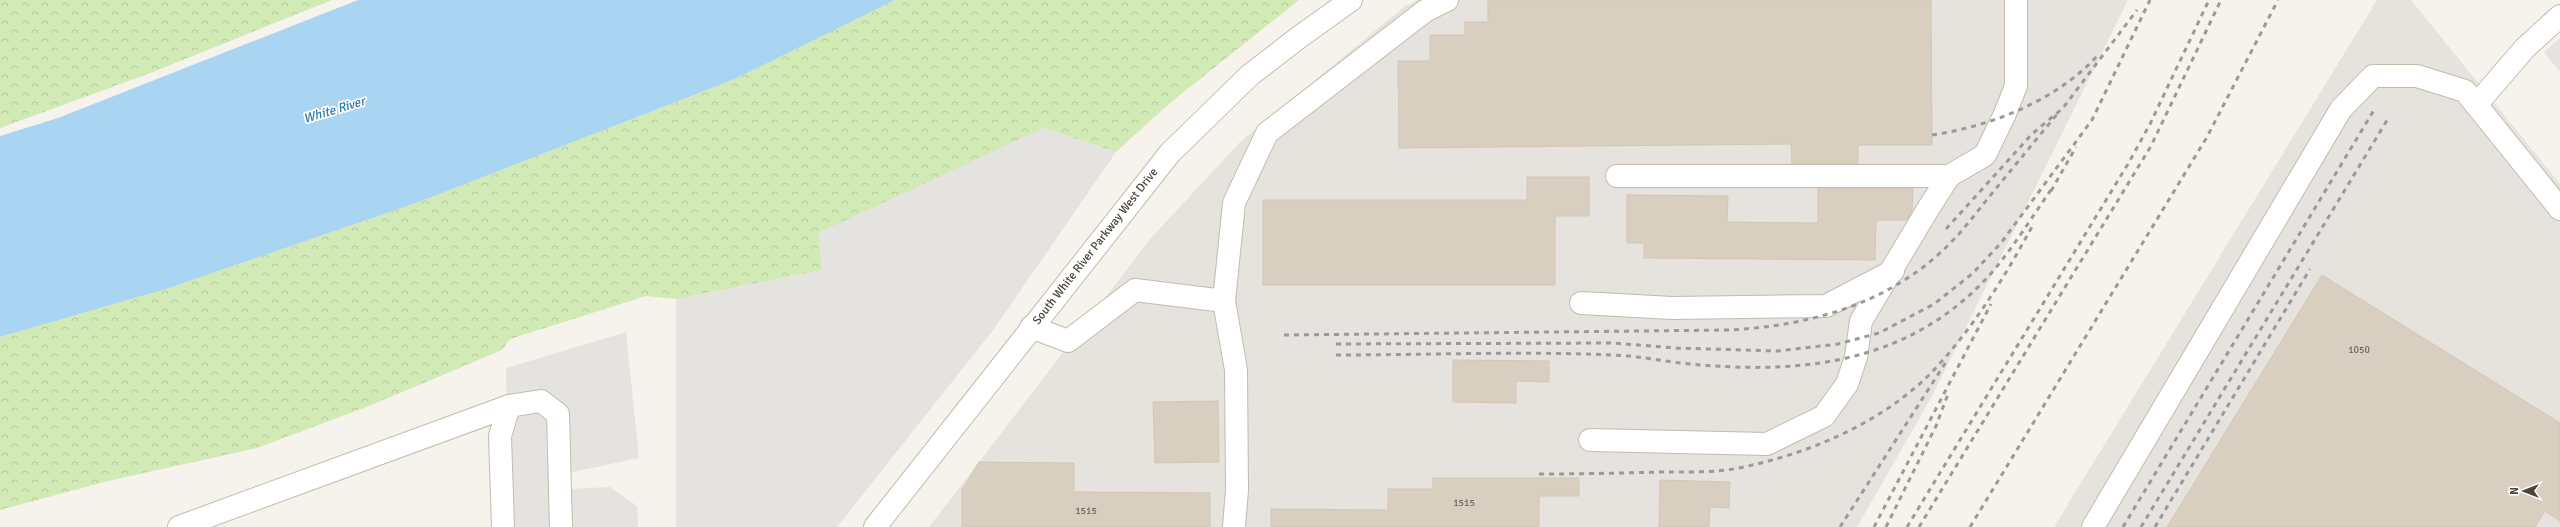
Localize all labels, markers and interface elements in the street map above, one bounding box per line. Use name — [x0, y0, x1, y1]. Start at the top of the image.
water label: White River — [302, 92, 369, 127]
street label: South White River Parkway West Drive — [1030, 165, 1161, 328]
house number: 1050 — [2348, 344, 2370, 356]
north arrow — [2504, 471, 2544, 511]
text: N — [2508, 487, 2521, 495]
house number: 1515 — [1453, 497, 1475, 509]
house number: 1515 — [1075, 505, 1097, 517]

